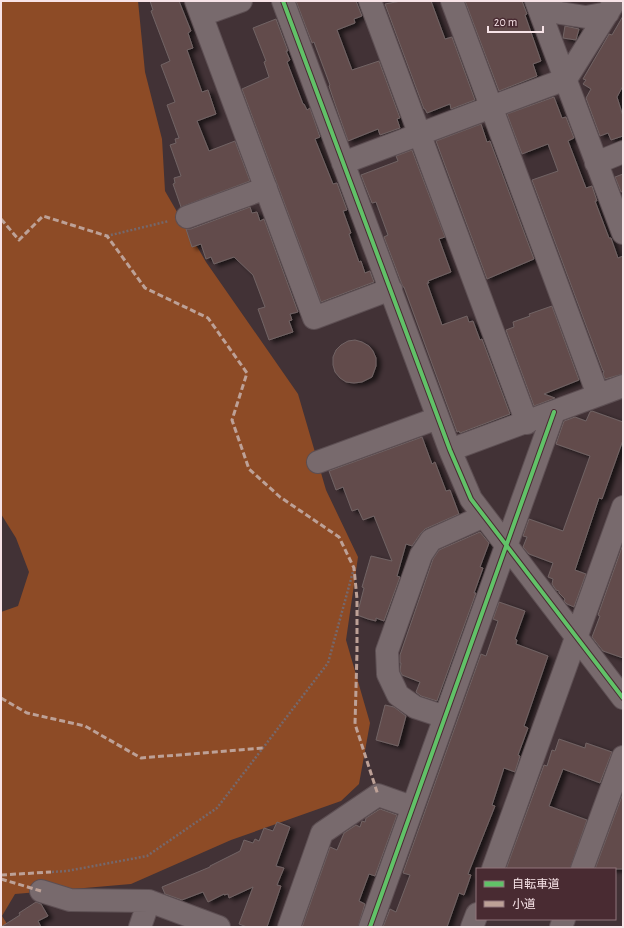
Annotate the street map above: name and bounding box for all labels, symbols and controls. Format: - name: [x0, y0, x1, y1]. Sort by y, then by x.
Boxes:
- scale bar: [488, 8, 543, 34]
- text: 20 m: [494, 16, 517, 28]
- legend: [476, 868, 616, 920]
- text: 自転車道: [512, 877, 560, 890]
- text: 小道: [512, 897, 536, 910]

